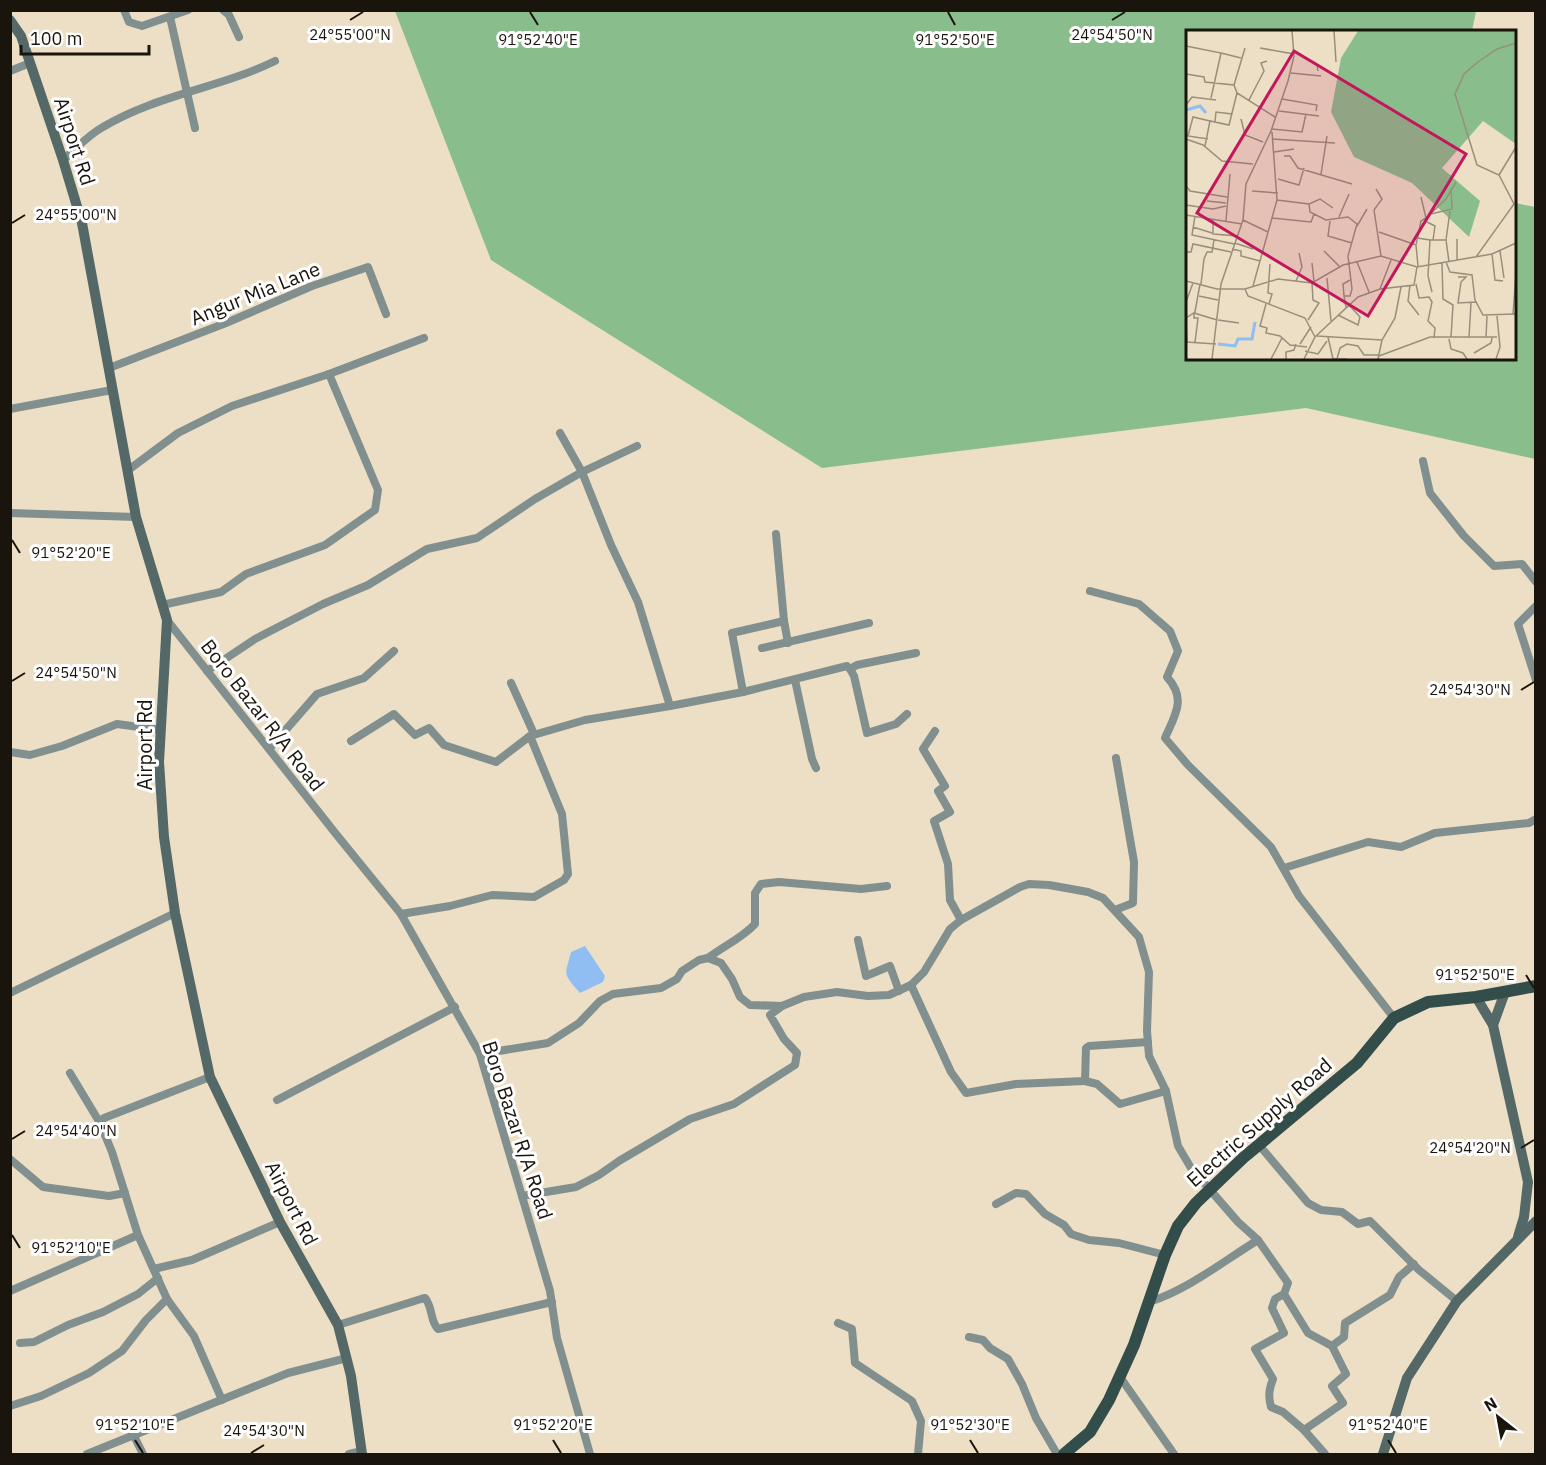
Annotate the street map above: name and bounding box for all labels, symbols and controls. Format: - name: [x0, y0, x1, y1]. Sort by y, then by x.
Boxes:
- scale bar: [21, 18, 148, 56]
- text: 24°55'00"N: [309, 25, 391, 44]
- text: 24°54'50"N: [1071, 25, 1153, 44]
- text: 100 m: [30, 27, 82, 50]
- text: 91°52'40"E: [498, 30, 578, 49]
- text: 91°52'50"E: [915, 30, 995, 49]
- inset map: [1186, 30, 1516, 360]
- street label: Airport Rd: [48, 93, 102, 189]
- text: 24°55'00"N: [35, 205, 117, 224]
- street label: Angur Mia Lane: [186, 255, 324, 331]
- text: 91°52'20"E: [31, 543, 111, 562]
- street label: Boro Bazar R/A Road: [195, 633, 331, 797]
- text: 24°54'50"N: [35, 663, 117, 682]
- text: 24°54'30"N: [1429, 680, 1511, 699]
- street label: Airport Rd: [131, 699, 158, 791]
- text: 91°52'50"E: [1435, 965, 1515, 984]
- street label: Boro Bazar R/A Road: [476, 1037, 560, 1223]
- street label: Electric Supply Road: [1181, 1051, 1337, 1193]
- text: 24°54'40"N: [35, 1121, 117, 1140]
- text: 24°54'20"N: [1429, 1138, 1511, 1157]
- street label: Airport Rd: [259, 1156, 325, 1250]
- text: 91°52'10"E: [31, 1238, 111, 1257]
- north arrow: [1468, 1387, 1528, 1447]
- text: N: [1480, 1393, 1500, 1416]
- text: 91°52'10"E: [95, 1415, 175, 1434]
- text: 91°52'20"E: [513, 1415, 593, 1434]
- text: 91°52'30"E: [930, 1415, 1010, 1434]
- text: 91°52'40"E: [1348, 1415, 1428, 1434]
- text: 24°54'30"N: [223, 1421, 305, 1440]

